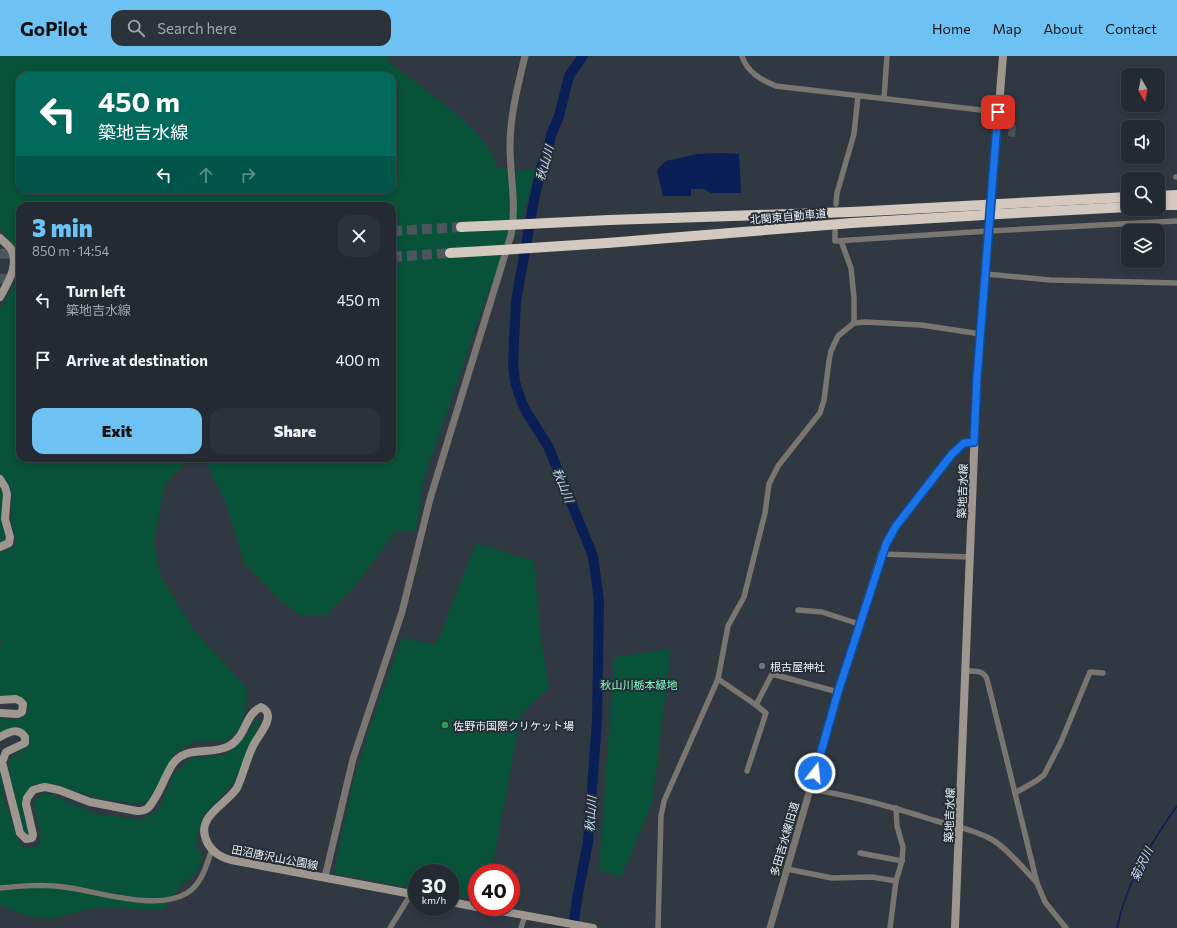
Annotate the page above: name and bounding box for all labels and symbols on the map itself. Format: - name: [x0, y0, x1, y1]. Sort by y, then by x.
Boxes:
- north arrow: [1121, 68, 1165, 112]
- pin: [981, 95, 1015, 129]
- water label: 秋山川: [532, 142, 556, 182]
- street label: 北関東自動車道: [749, 206, 827, 226]
- street label: 築地吉水線: [955, 463, 969, 519]
- water label: 秋山川: [551, 466, 578, 506]
- place label: 根古屋神社: [770, 660, 825, 673]
- marker: 根古屋神社: [757, 661, 767, 671]
- park label: 秋山川栃本緑地: [601, 678, 678, 691]
- place label: 佐野市国際クリケット場: [453, 719, 574, 732]
- marker: 佐野市国際クリケット場: [440, 720, 450, 730]
- position arrow: [794, 752, 836, 794]
- street label: 築地吉水線: [942, 787, 956, 843]
- water label: 秋山川: [582, 794, 598, 832]
- street label: 多田吉水線旧道: [767, 800, 801, 878]
- street label: 田沼唐沢山公園線: [231, 842, 319, 872]
- water label: 菊沢川: [1127, 843, 1156, 883]
- speed limit sign: 40: [468, 864, 520, 916]

